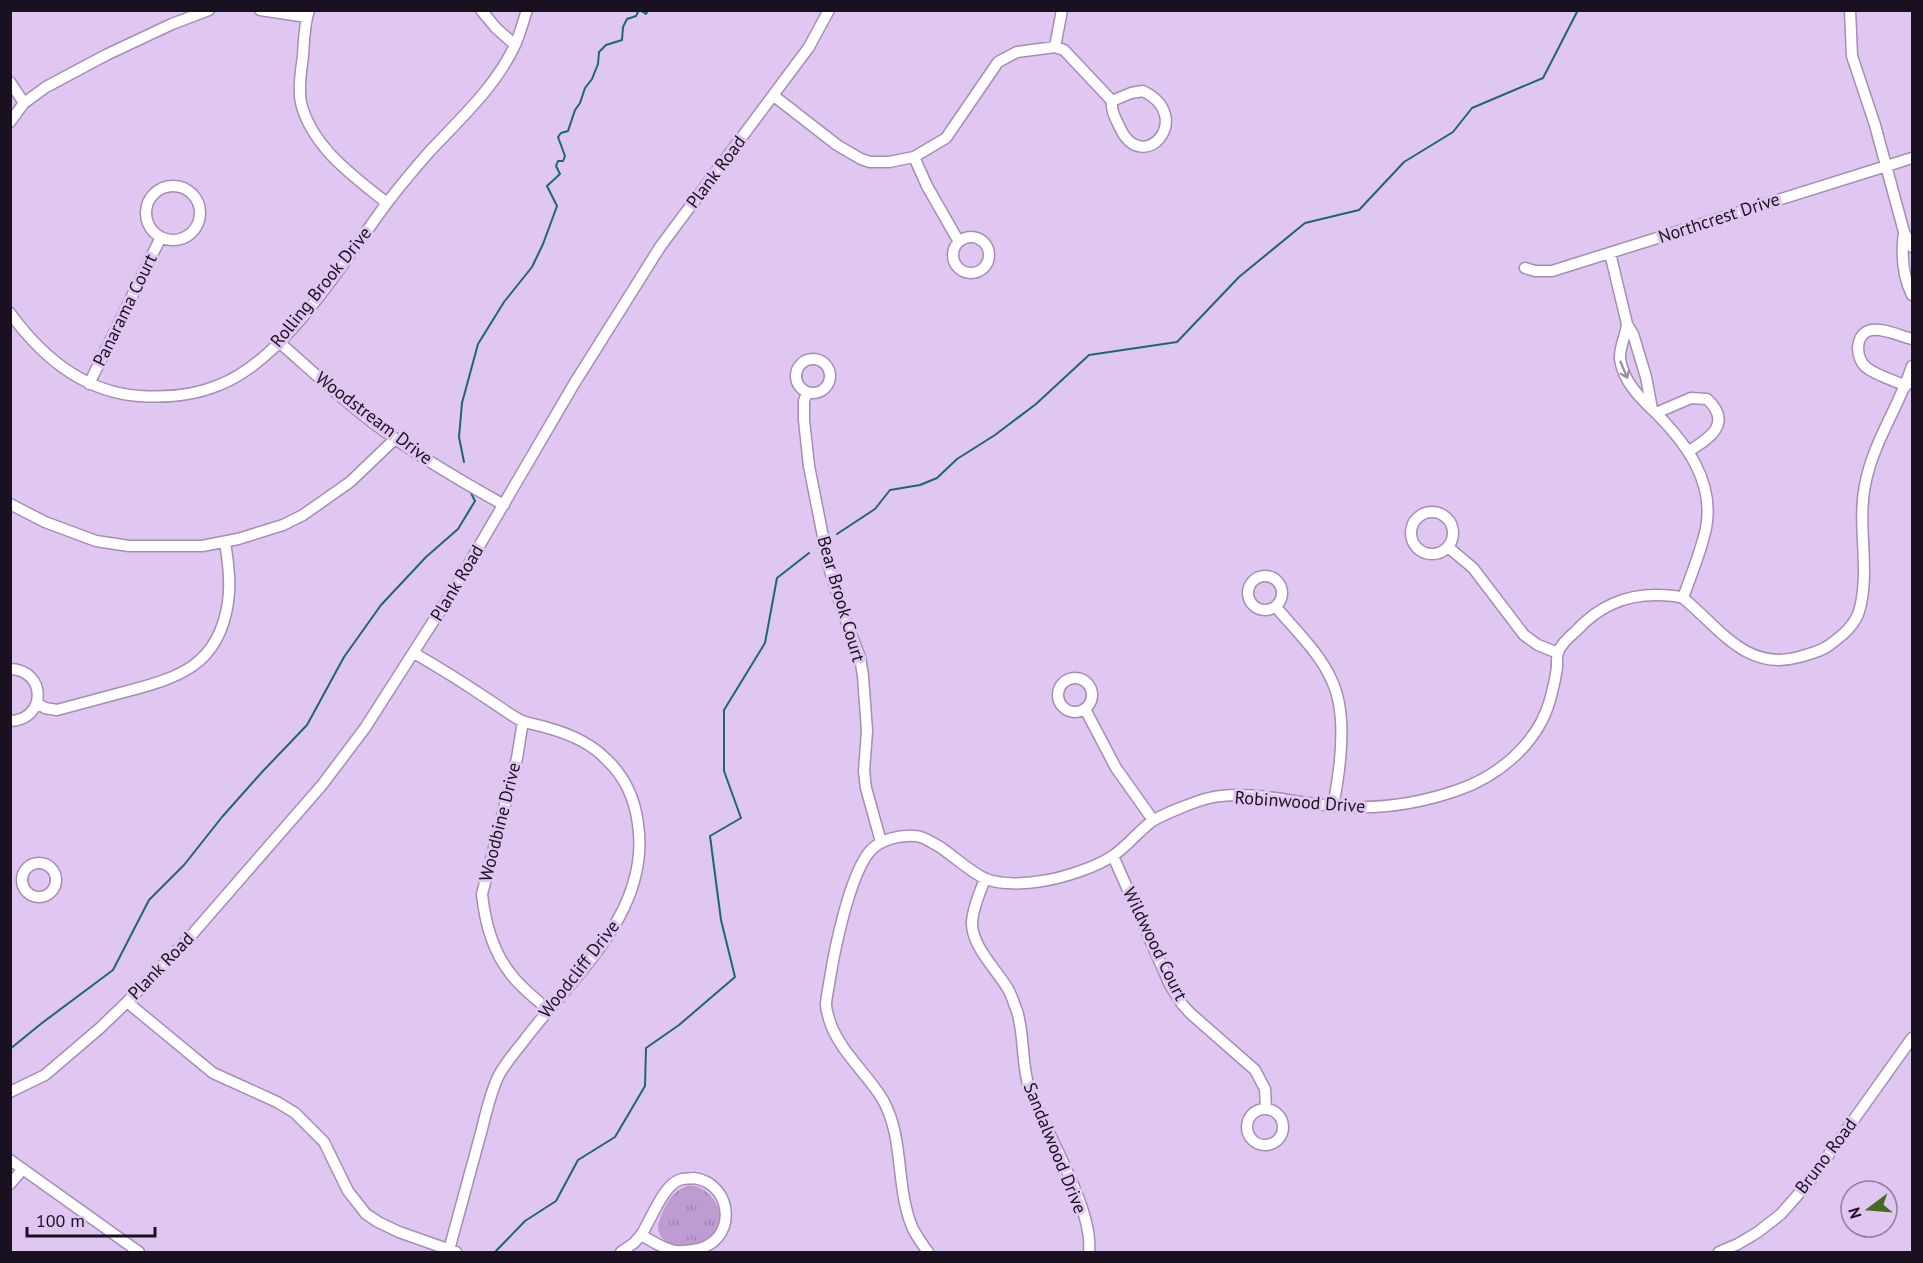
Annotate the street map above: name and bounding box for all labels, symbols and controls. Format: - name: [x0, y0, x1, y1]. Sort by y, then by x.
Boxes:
- street label: Plank Road: [681, 131, 750, 213]
- street label: Northcrest Drive: [1655, 187, 1783, 248]
- street label: Rolling Brook Drive: [265, 222, 376, 352]
- street label: Panarama Court: [87, 250, 162, 370]
- one-way arrow: [1619, 361, 1630, 379]
- street label: Woodstream Drive: [311, 366, 437, 469]
- street label: Bear Brook Court: [812, 533, 870, 665]
- street label: Plank Road: [425, 540, 488, 625]
- street label: Woodbine Drive: [474, 760, 525, 884]
- street label: Robinwood Drive: [1234, 785, 1366, 818]
- street label: Wildwood Court: [1118, 883, 1193, 1004]
- street label: Woodcliff Drive: [533, 915, 624, 1022]
- street label: Plank Road: [123, 927, 198, 1004]
- street label: Sandalwood Drive: [1019, 1079, 1092, 1217]
- street label: Bruno Road: [1790, 1113, 1861, 1198]
- north arrow: [1839, 1179, 1899, 1239]
- scale bar: [27, 1200, 154, 1238]
- text: N: [1844, 1205, 1866, 1221]
- text: 100 m: [36, 1209, 85, 1232]

